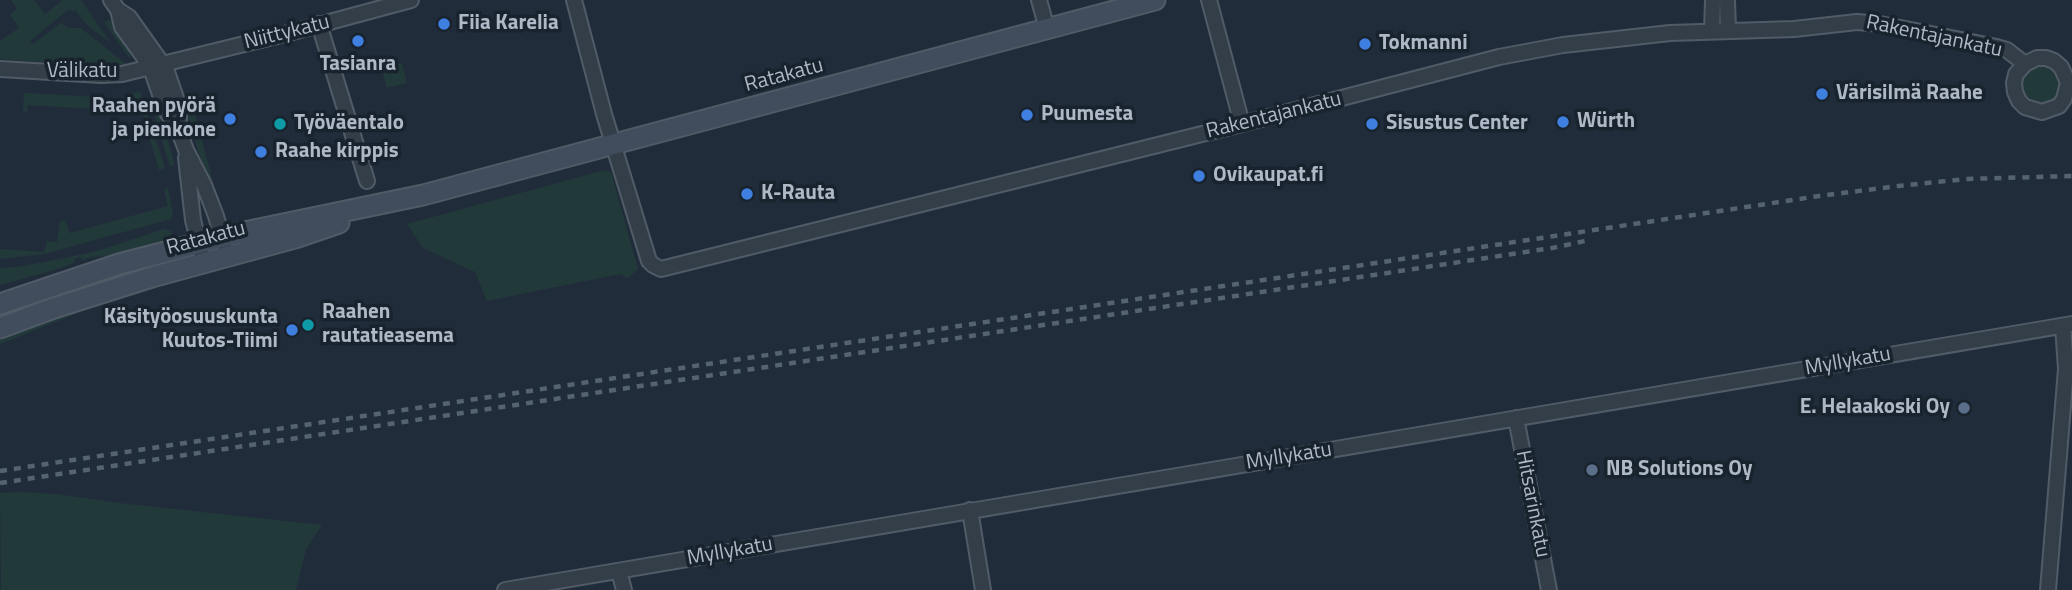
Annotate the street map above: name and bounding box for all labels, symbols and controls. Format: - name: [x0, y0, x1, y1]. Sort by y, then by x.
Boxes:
- street label: Niittykatu: [242, 10, 332, 56]
- street label: Rakentajankatu: [1864, 10, 2004, 64]
- place label: Fiia Karelia: [458, 11, 559, 37]
- marker: Fiia Karelia: [436, 16, 452, 32]
- place label: Tokmanni: [1379, 31, 1468, 57]
- marker: Tasianra: [350, 33, 366, 49]
- marker: Tokmanni: [1357, 36, 1373, 52]
- place label: Tasianra: [320, 52, 396, 78]
- street label: Ratakatu: [742, 53, 826, 99]
- street label: Välikatu: [47, 59, 117, 85]
- place label: Värisilmä Raahe: [1836, 81, 1983, 107]
- marker: Värisilmä Raahe: [1814, 86, 1830, 102]
- street label: Rakentajankatu: [1204, 87, 1344, 145]
- place label: Raahen pyörä ja pienkone: [92, 94, 216, 144]
- place label: Puumesta: [1041, 102, 1133, 128]
- marker: Puumesta: [1019, 107, 1035, 123]
- place label: Würth: [1577, 109, 1635, 135]
- marker: Raahen pyörä ja pienkone: [222, 111, 238, 127]
- place label: Työväentalo: [294, 111, 404, 137]
- place label: Sisustus Center: [1386, 111, 1528, 137]
- marker: Würth: [1555, 114, 1571, 130]
- marker: Työväentalo: [272, 116, 288, 132]
- marker: Sisustus Center: [1364, 116, 1380, 132]
- place label: Raahe kirppis: [275, 139, 399, 165]
- marker: Raahe kirppis: [253, 144, 269, 160]
- place label: Ovikaupat.fi: [1213, 163, 1324, 189]
- marker: Ovikaupat.fi: [1191, 168, 1207, 184]
- place label: K-Rauta: [761, 181, 835, 207]
- marker: K-Rauta: [739, 186, 755, 202]
- street label: Ratakatu: [164, 216, 248, 262]
- place label: Raahen rautatieasema: [322, 300, 454, 350]
- place label: Käsityöosuuskunta Kuutos-Tiimi: [104, 305, 278, 355]
- marker: Raahen rautatieasema: [300, 317, 316, 333]
- marker: Käsityöosuuskunta Kuutos-Tiimi: [284, 322, 300, 338]
- street label: Myllykatu: [1803, 342, 1893, 382]
- place label: E. Helaakoski Oy: [1800, 395, 1950, 421]
- marker: E. Helaakoski Oy: [1956, 400, 1972, 416]
- street label: Myllykatu: [1244, 438, 1334, 476]
- street label: Hitsarinkatu: [1509, 448, 1555, 560]
- place label: NB Solutions Oy: [1606, 457, 1752, 483]
- marker: NB Solutions Oy: [1584, 462, 1600, 478]
- street label: Myllykatu: [685, 532, 775, 572]

